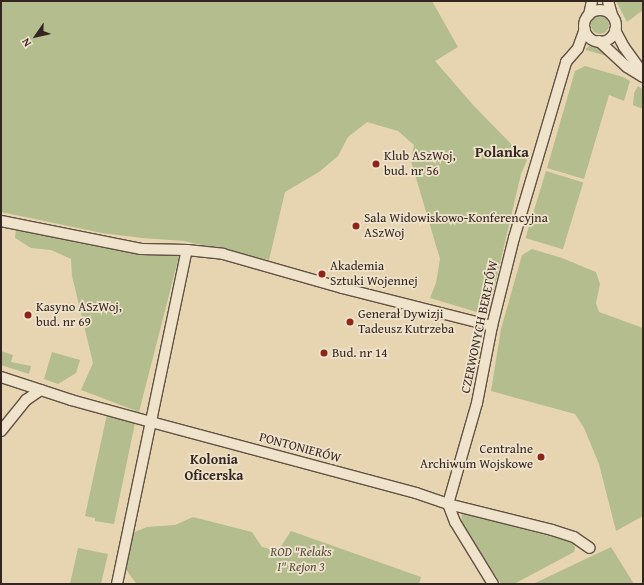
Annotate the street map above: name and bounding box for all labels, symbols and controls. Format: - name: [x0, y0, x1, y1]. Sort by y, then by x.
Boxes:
- north arrow: [16, 16, 56, 56]
- text: N: [17, 35, 35, 50]
- district label: Polanka: [475, 143, 529, 161]
- place label: Klub ASzWoj, bud. nr 56: [384, 149, 456, 180]
- marker: Klub ASzWoj, bud. nr 56: [371, 159, 381, 169]
- place label: Sala Widowiskowo-Konferencyjna ASzWoj: [364, 211, 548, 242]
- marker: Sala Widowiskowo-Konferencyjna ASzWoj: [351, 221, 361, 231]
- place label: Akademia Sztuki Wojennej: [330, 259, 418, 290]
- street label: CZERWONYCH BERETÓW: [458, 259, 502, 395]
- marker: Akademia Sztuki Wojennej: [317, 269, 327, 279]
- place label: Kasyno ASzWoj, bud. nr 69: [36, 300, 122, 331]
- place label: Generał Dywizji Tadeusz Kutrzeba: [358, 307, 454, 338]
- marker: Kasyno ASzWoj, bud. nr 69: [23, 310, 33, 320]
- marker: Generał Dywizji Tadeusz Kutrzeba: [345, 317, 355, 327]
- place label: Bud. nr 14: [332, 345, 387, 361]
- marker: Bud. nr 14: [319, 348, 329, 358]
- street label: PONTONIERÓW: [257, 430, 343, 466]
- place label: Centralne Archiwum Wojskowe: [420, 442, 533, 473]
- district label: Kolonia Oficerska: [185, 451, 243, 484]
- marker: Centralne Archiwum Wojskowe: [536, 452, 546, 462]
- park label: ROD "Relaks I" Rejon 3: [270, 545, 332, 576]

